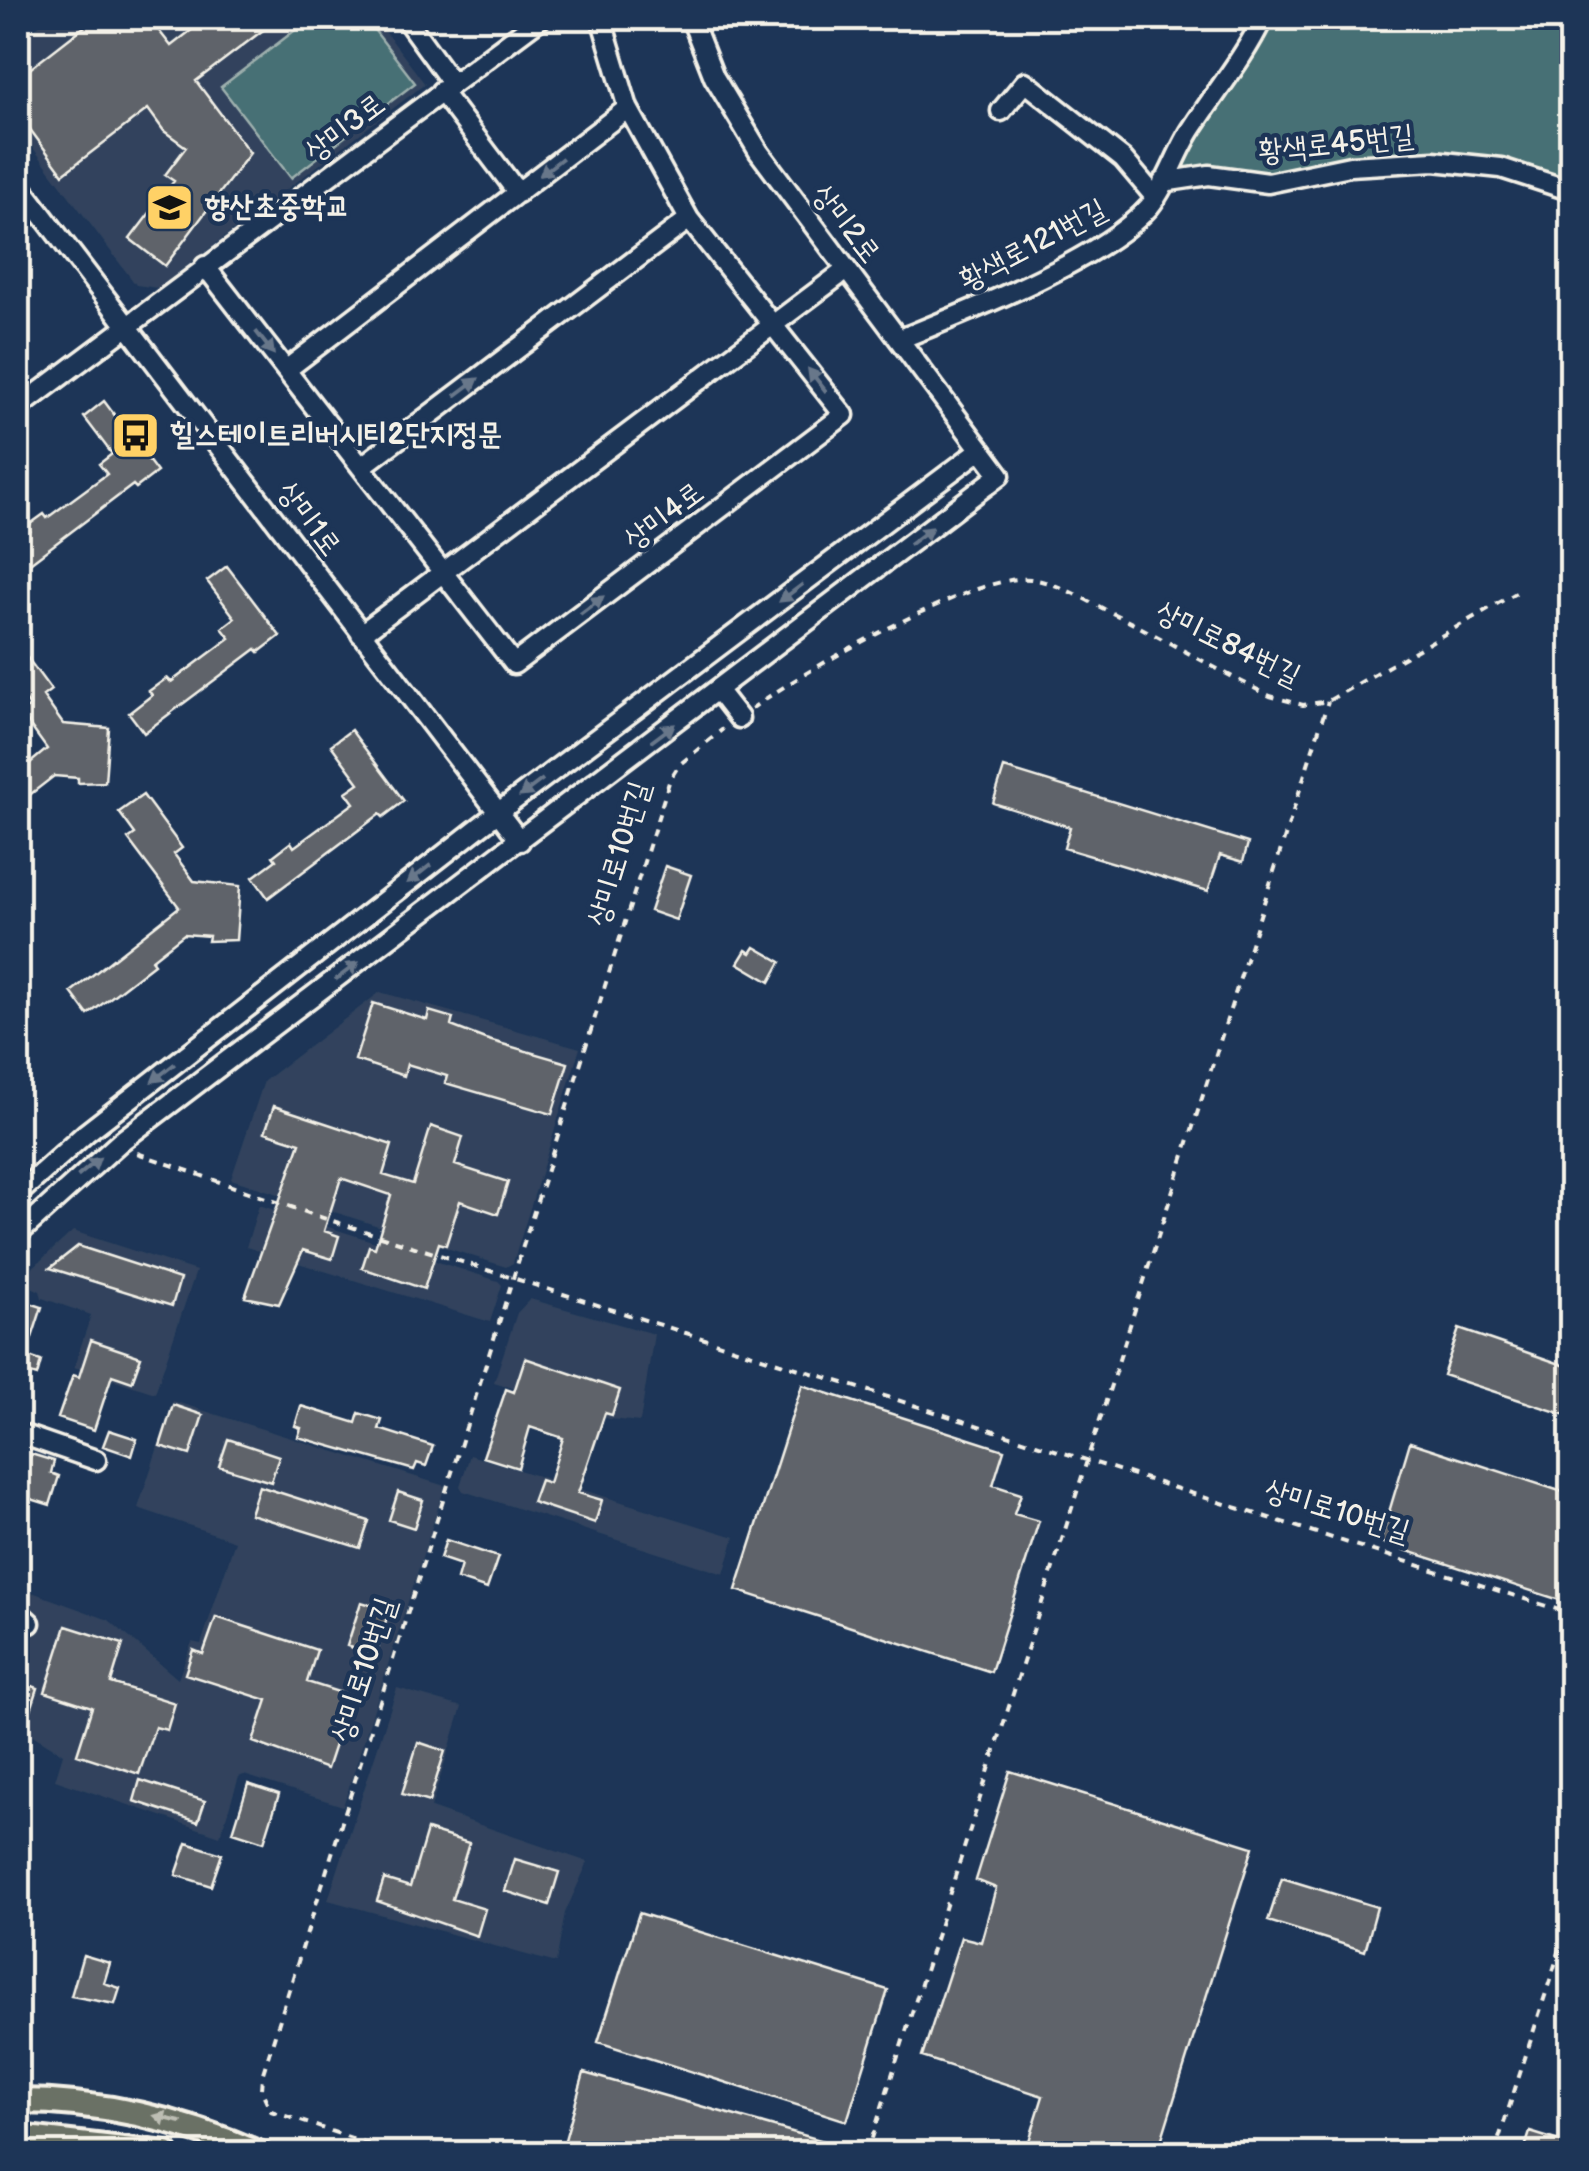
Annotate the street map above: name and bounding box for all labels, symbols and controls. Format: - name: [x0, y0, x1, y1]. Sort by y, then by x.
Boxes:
- street label: 상미3로: [298, 86, 392, 170]
- street label: 황색로45번길: [1256, 118, 1416, 170]
- one-way arrow: [538, 157, 564, 177]
- street label: 상미2로: [804, 177, 888, 271]
- school or university icon: 향산초중학교: [144, 181, 196, 233]
- place label: 향산초중학교: [204, 189, 350, 225]
- street label: 황색로121번길: [953, 191, 1113, 299]
- one-way arrow: [254, 331, 275, 356]
- one-way arrow: [807, 367, 828, 393]
- one-way arrow: [454, 377, 480, 397]
- bus stop icon: 힐스테이트리버시티2단지정문: [109, 409, 161, 461]
- place label: 힐스테이트리버시티2단지정문: [170, 417, 502, 453]
- street label: 상미4로: [617, 474, 711, 558]
- street label: 상미1로: [269, 475, 349, 563]
- one-way arrow: [908, 526, 934, 546]
- one-way arrow: [778, 582, 804, 602]
- street label: 상미로84번길: [1150, 594, 1306, 694]
- one-way arrow: [579, 595, 605, 616]
- one-way arrow: [650, 723, 676, 743]
- one-way arrow: [518, 777, 544, 797]
- street label: 상미로10번길: [580, 777, 658, 931]
- one-way arrow: [407, 863, 432, 884]
- one-way arrow: [334, 960, 360, 981]
- one-way arrow: [150, 1062, 176, 1083]
- one-way arrow: [76, 1157, 101, 1179]
- street label: 상미로10번길: [1260, 1472, 1414, 1550]
- street label: 상미로10번길: [324, 1593, 404, 1747]
- one-way arrow: [153, 2111, 184, 2126]

